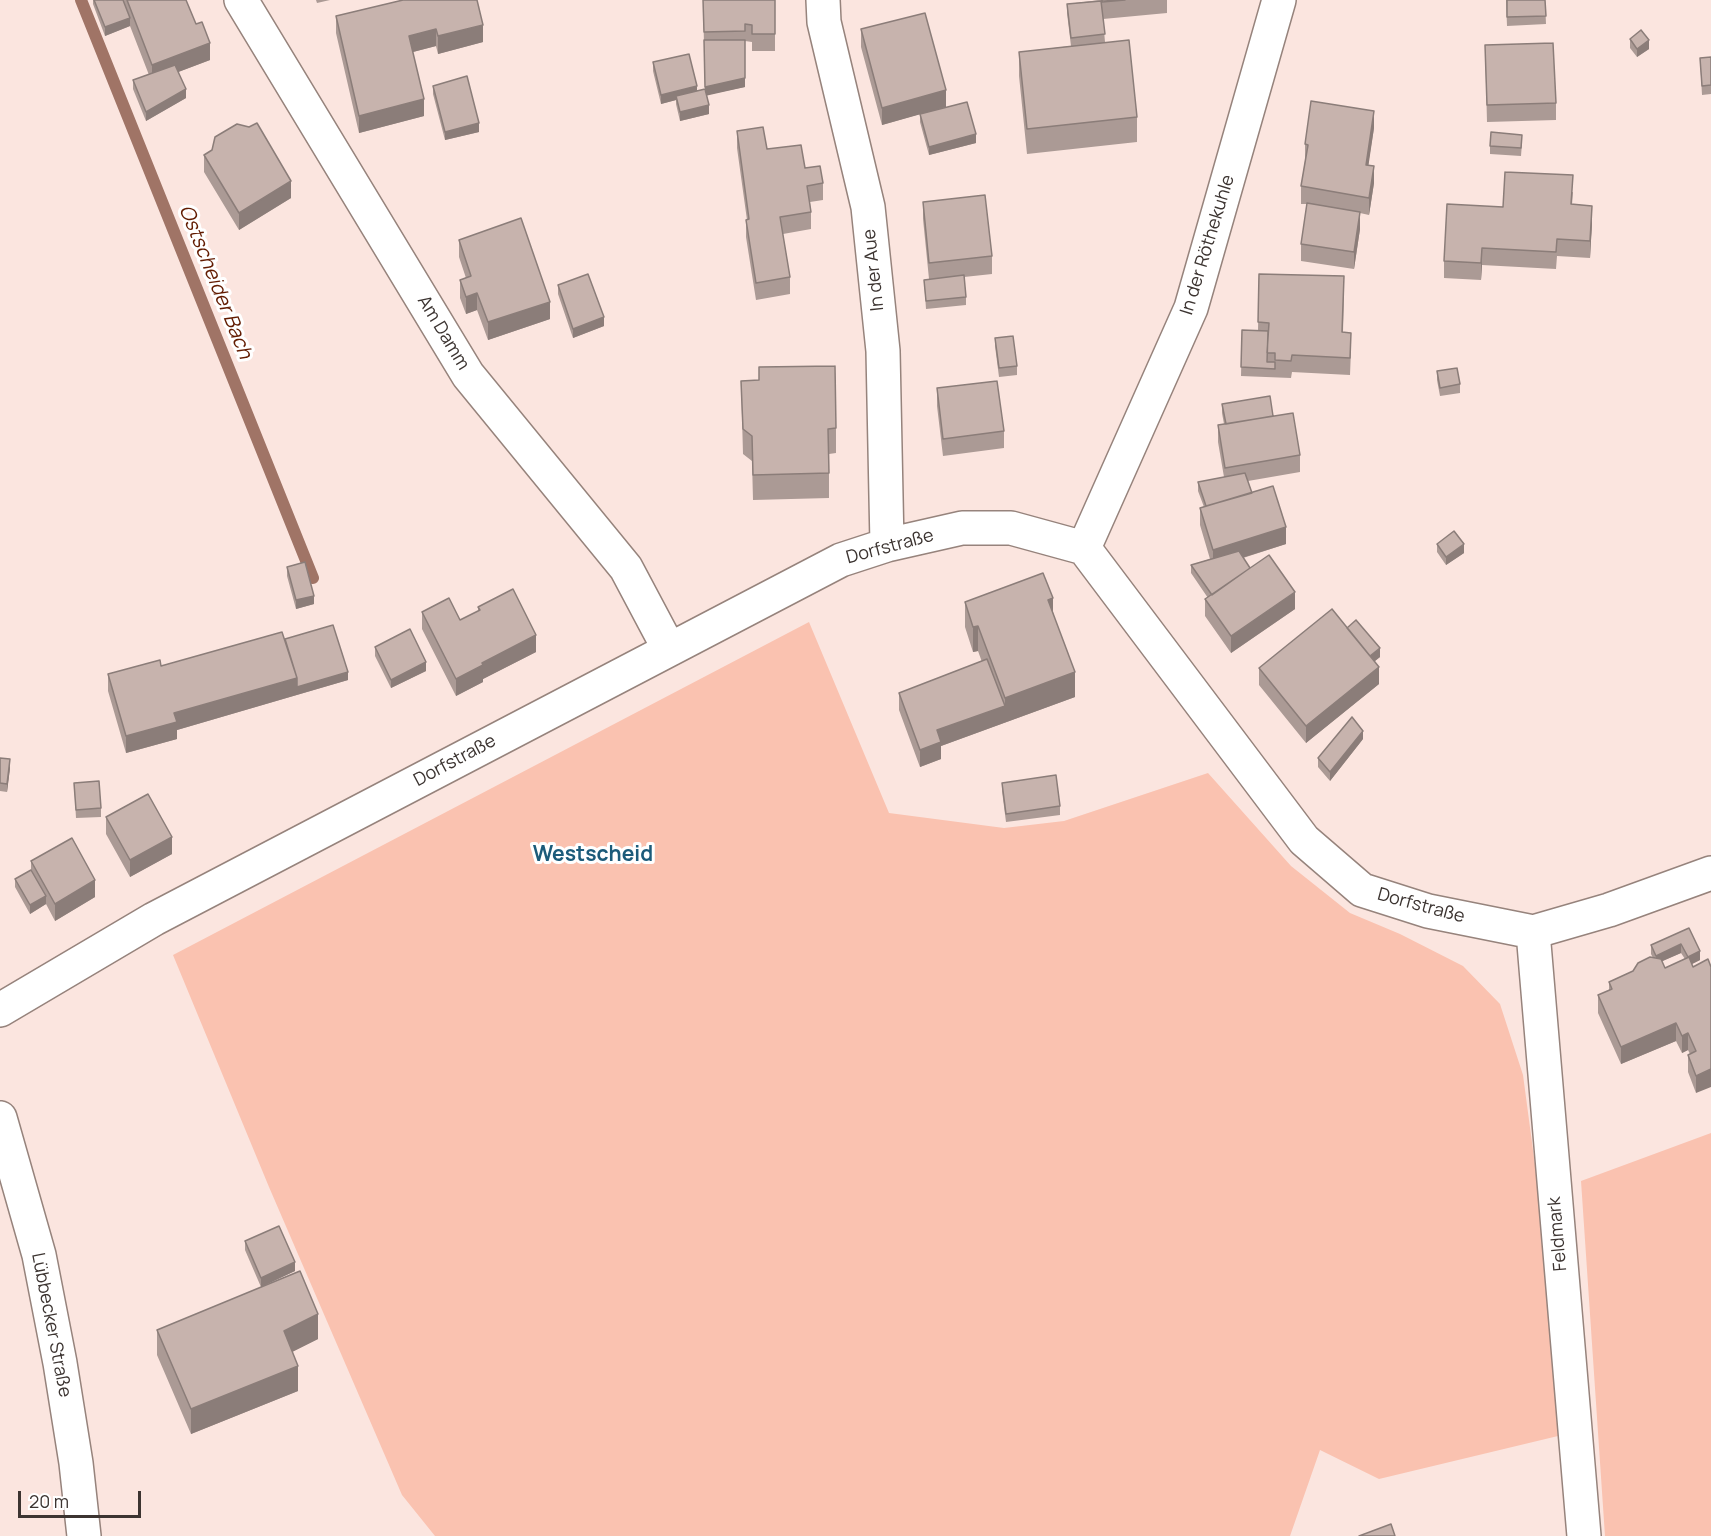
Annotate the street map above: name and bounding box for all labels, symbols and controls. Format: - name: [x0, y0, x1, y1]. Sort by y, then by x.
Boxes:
- street label: In der Röthekuhle: [1176, 172, 1240, 318]
- water label: Ostscheider Bach: [173, 202, 257, 362]
- street label: In der Aue: [859, 228, 889, 312]
- street label: Am Damm: [412, 292, 474, 374]
- street label: Dorfstraße: [844, 525, 936, 569]
- street label: Dorfstraße: [410, 730, 500, 792]
- district label: Westscheid: [533, 842, 653, 868]
- street label: Dorfstraße: [1375, 884, 1467, 928]
- street label: Feldmark: [1544, 1196, 1572, 1272]
- street label: Lübbecker Straße: [26, 1251, 76, 1399]
- scale bar: [21, 1479, 144, 1517]
- text: 20 m: [29, 1489, 69, 1513]

